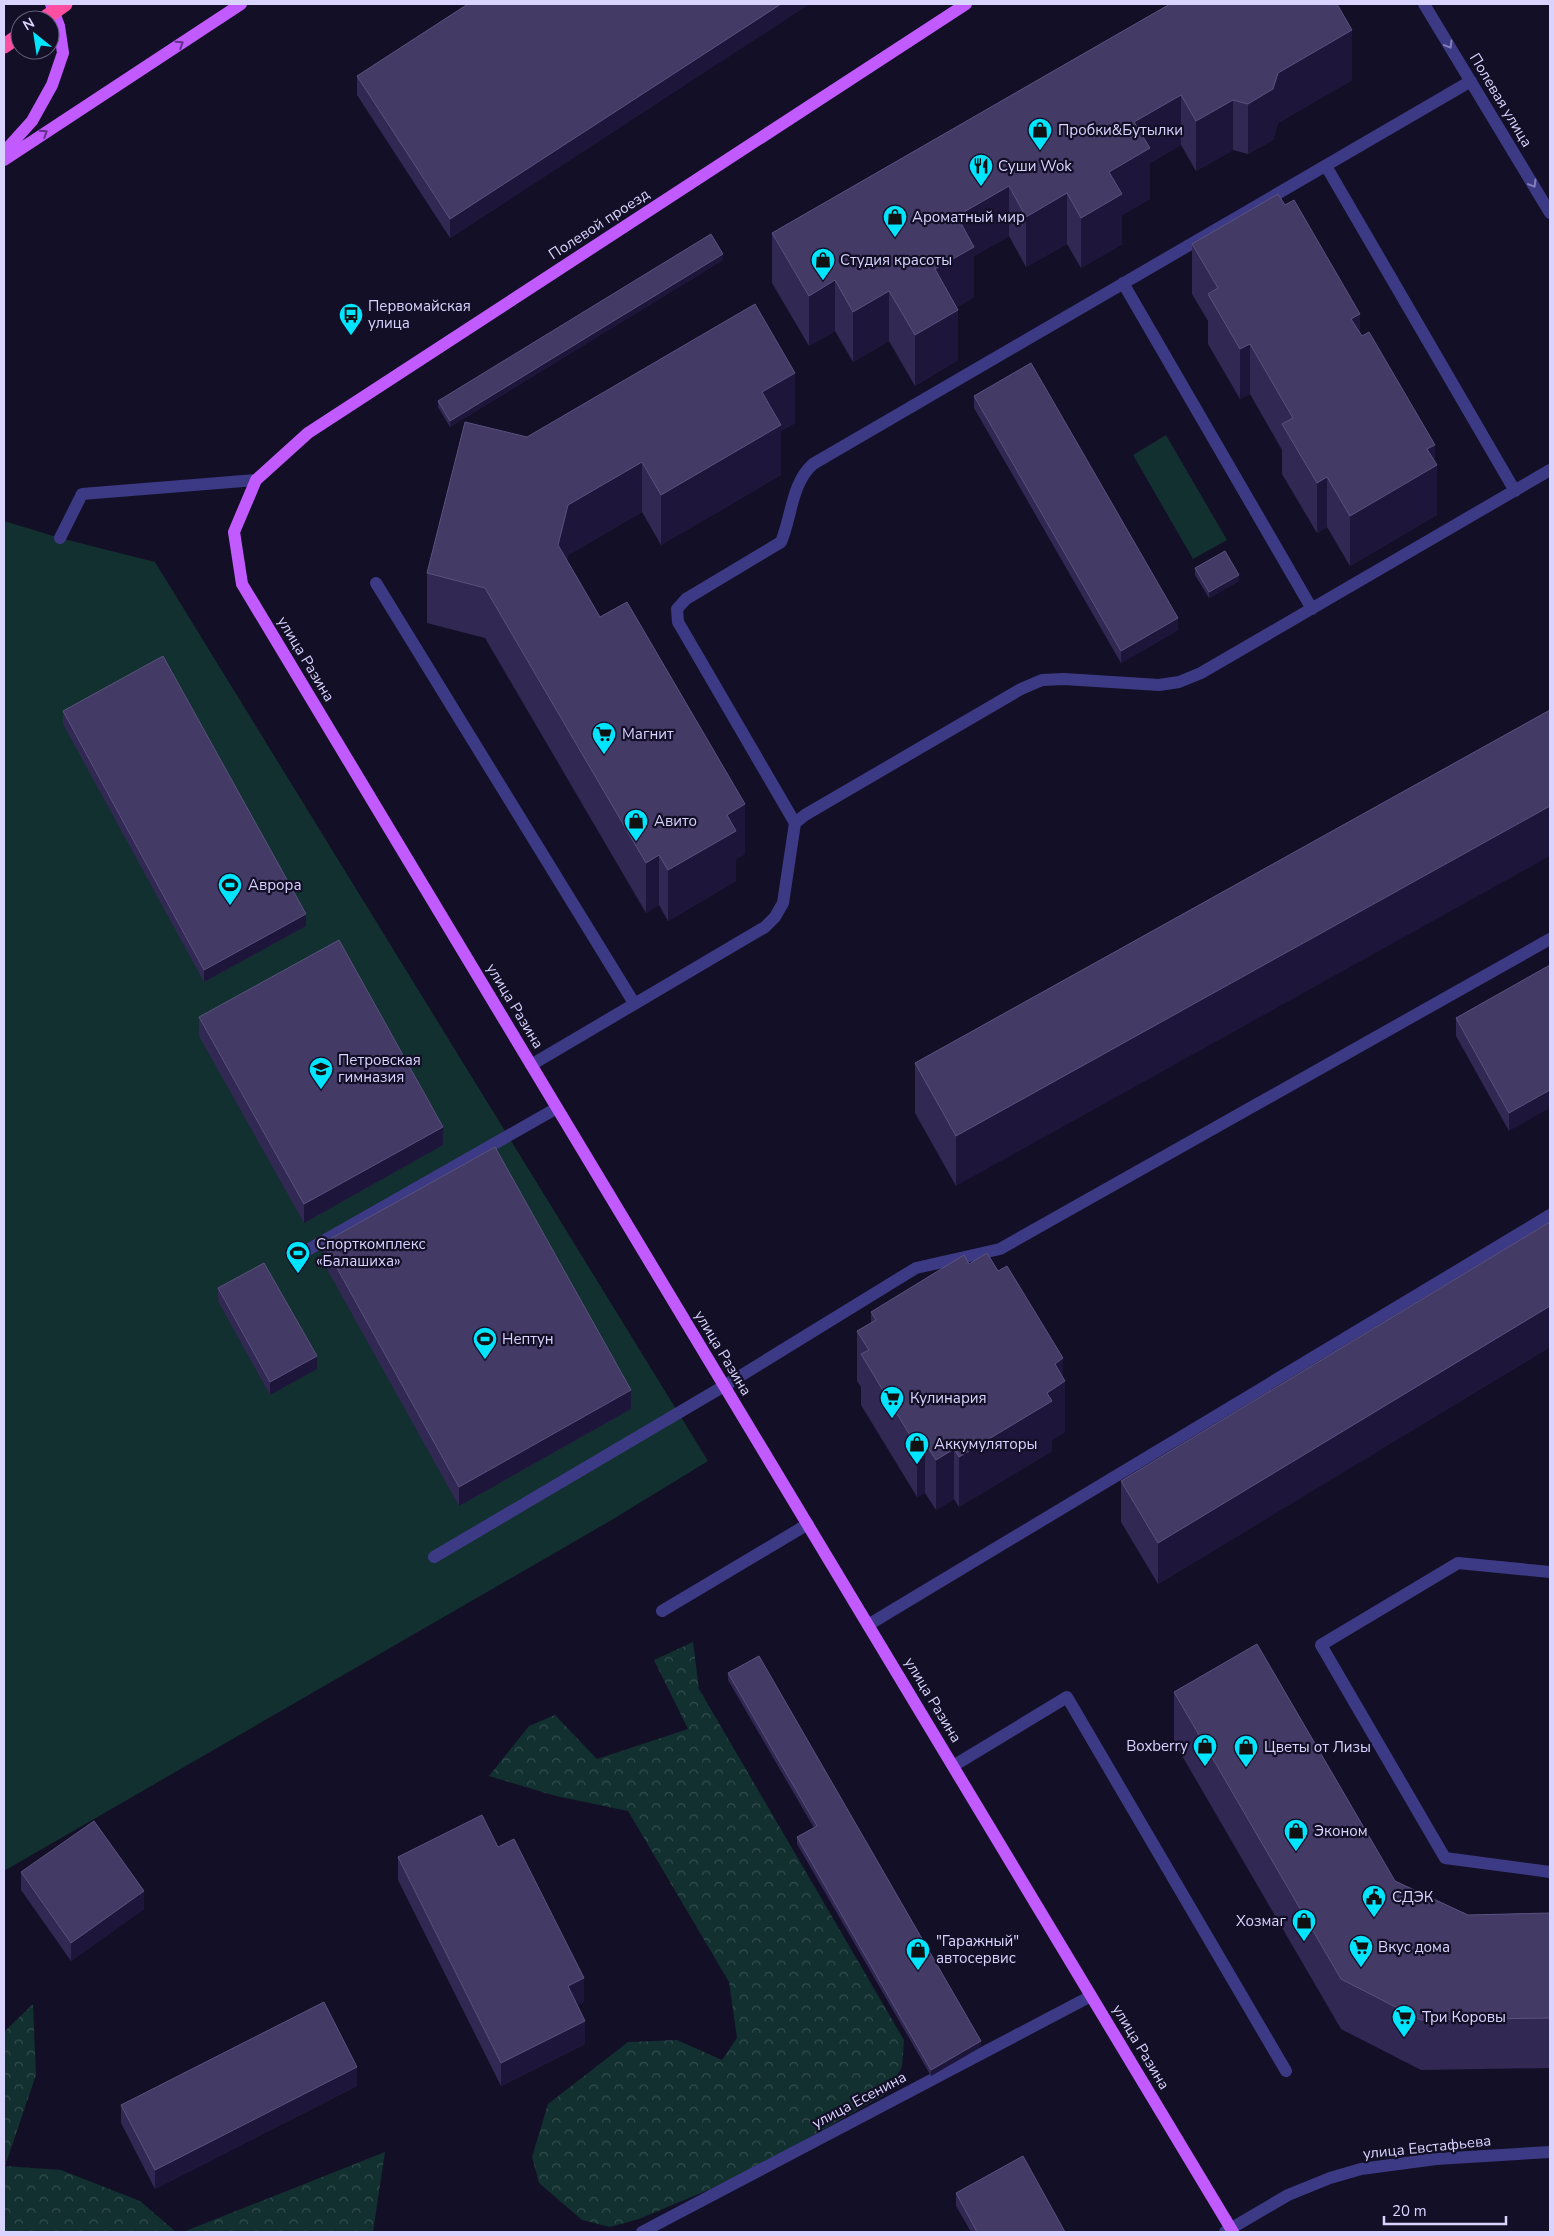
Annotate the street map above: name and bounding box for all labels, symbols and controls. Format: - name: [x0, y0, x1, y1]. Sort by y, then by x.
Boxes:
- north arrow: [10, 10, 60, 60]
- text: N: [19, 13, 38, 35]
- one-way arrow: [1442, 40, 1452, 49]
- one-way arrow: [175, 41, 184, 50]
- street label: Полевая улица: [1465, 49, 1537, 151]
- shop icon: Пробки&Бутылки: [1027, 117, 1053, 151]
- place label: Пробки&Бутылки: [1058, 120, 1183, 140]
- one-way arrow: [39, 130, 48, 139]
- restaurant icon: Суши Wok: [968, 153, 994, 187]
- place label: Суши Wok: [998, 156, 1072, 176]
- one-way arrow: [1527, 179, 1537, 188]
- street label: Полевой проезд: [545, 184, 653, 264]
- shop icon: Ароматный мир: [882, 204, 908, 238]
- place label: Ароматный мир: [912, 207, 1025, 227]
- shop icon: Студия красоты: [810, 247, 836, 281]
- place label: Студия красоты: [840, 250, 952, 270]
- place label: Первомайская улица: [368, 296, 471, 333]
- bus stop icon: Первомайская улица: [338, 302, 364, 336]
- street label: улица Разина: [273, 613, 339, 705]
- supermarket icon: Магнит: [591, 721, 617, 755]
- place label: Магнит: [622, 724, 674, 744]
- shop icon: Авито: [623, 808, 649, 842]
- place label: Авито: [654, 811, 697, 831]
- sports icon: Аврора: [217, 872, 243, 906]
- place label: Аврора: [248, 875, 302, 895]
- street label: улица Разина: [482, 960, 548, 1052]
- place label: Петровская гимназия: [338, 1050, 421, 1087]
- school or university icon: Петровская гимназия: [308, 1056, 334, 1090]
- place label: Спорткомплекс «Балашиха»: [316, 1234, 426, 1271]
- sports icon: Спорткомплекс «Балашиха»: [285, 1240, 311, 1274]
- street label: улица Разина: [690, 1307, 756, 1399]
- sports icon: Нептун: [472, 1326, 498, 1360]
- place label: Нептун: [502, 1329, 554, 1349]
- supermarket icon: Кулинария: [879, 1385, 905, 1419]
- place label: Кулинария: [910, 1388, 987, 1408]
- shop icon: Аккумуляторы: [904, 1431, 930, 1465]
- place label: Аккумуляторы: [934, 1434, 1038, 1454]
- street label: улица Разина: [900, 1654, 966, 1746]
- shop icon: Boxberry: [1192, 1733, 1218, 1767]
- shop icon: Цветы от Лизы: [1233, 1734, 1259, 1768]
- place label: Boxberry: [1126, 1736, 1188, 1756]
- place label: Цветы от Лизы: [1264, 1737, 1371, 1757]
- shop icon: Эконом: [1283, 1818, 1309, 1852]
- place label: Эконом: [1314, 1821, 1368, 1841]
- public building icon: СДЭК: [1361, 1884, 1387, 1918]
- place label: СДЭК: [1392, 1887, 1434, 1907]
- shop icon: Хозмаг: [1291, 1908, 1317, 1942]
- place label: Хозмаг: [1236, 1911, 1286, 1931]
- place label: "Гаражный" автосервис: [936, 1931, 1019, 1968]
- supermarket icon: Вкус дома: [1348, 1934, 1374, 1968]
- shop icon: "Гаражный" автосервис: [905, 1937, 931, 1971]
- place label: Вкус дома: [1378, 1937, 1450, 1957]
- street label: улица Разина: [1108, 2001, 1174, 2093]
- supermarket icon: Три Коровы: [1391, 2004, 1417, 2038]
- place label: Три Коровы: [1422, 2007, 1506, 2027]
- street label: улица Есенина: [808, 2067, 910, 2133]
- street label: улица Евстафьева: [1362, 2130, 1492, 2164]
- scale bar: [1384, 2194, 1506, 2226]
- text: 20 m: [1392, 2201, 1427, 2221]

